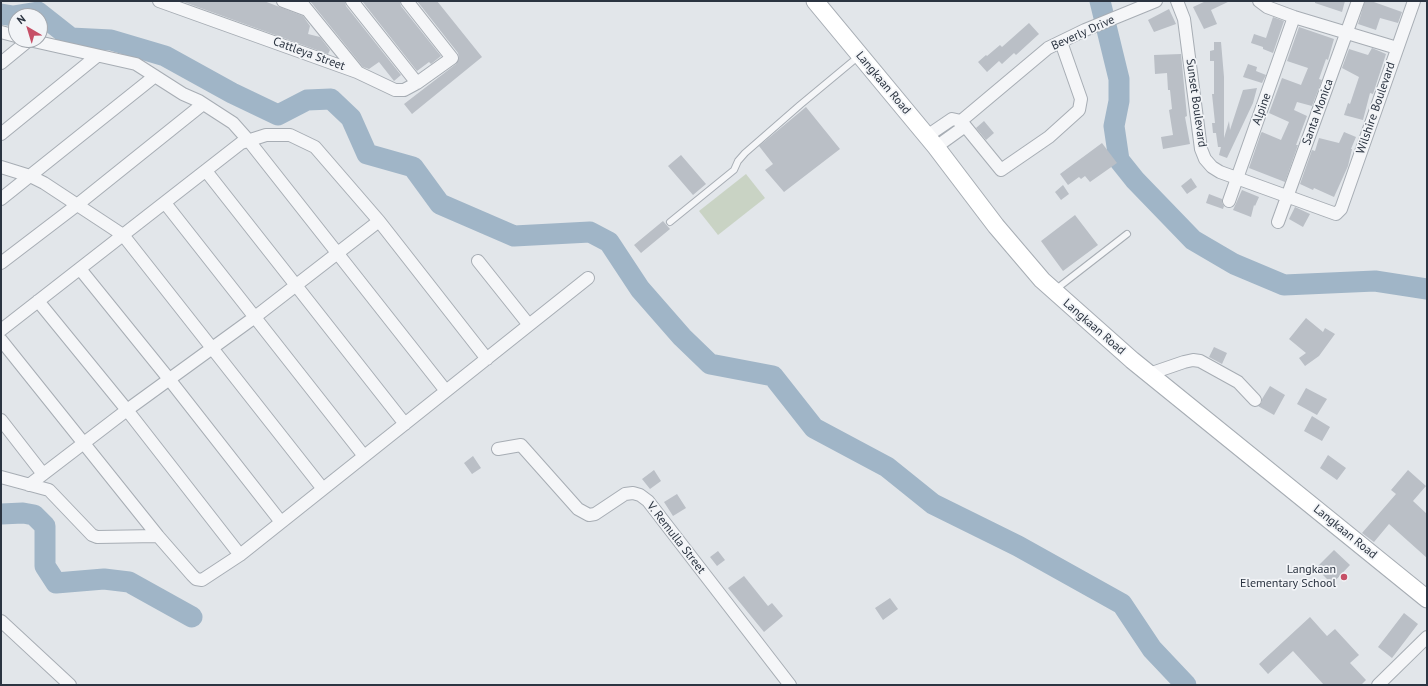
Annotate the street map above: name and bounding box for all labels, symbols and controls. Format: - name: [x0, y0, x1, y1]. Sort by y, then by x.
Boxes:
- north arrow: [8, 8, 48, 48]
- text: N: [14, 12, 28, 27]
- street label: Beverly Drive: [1049, 13, 1117, 53]
- street label: Cattleya Street: [271, 34, 347, 74]
- street label: Langkaan Road: [852, 49, 914, 117]
- street label: Sunset Boulevard: [1183, 58, 1209, 148]
- street label: Wilshire Boulevard: [1354, 60, 1398, 156]
- street label: Santa Monica: [1299, 77, 1337, 147]
- street label: Alpine: [1250, 91, 1274, 127]
- street label: Langkaan Road: [1060, 296, 1128, 358]
- street label: V. Remulla Street: [644, 499, 708, 577]
- street label: Langkaan Road: [1310, 502, 1380, 562]
- place label: Langkaan Elementary School: [1240, 563, 1336, 591]
- marker: Langkaan Elementary School: [1339, 572, 1349, 582]

